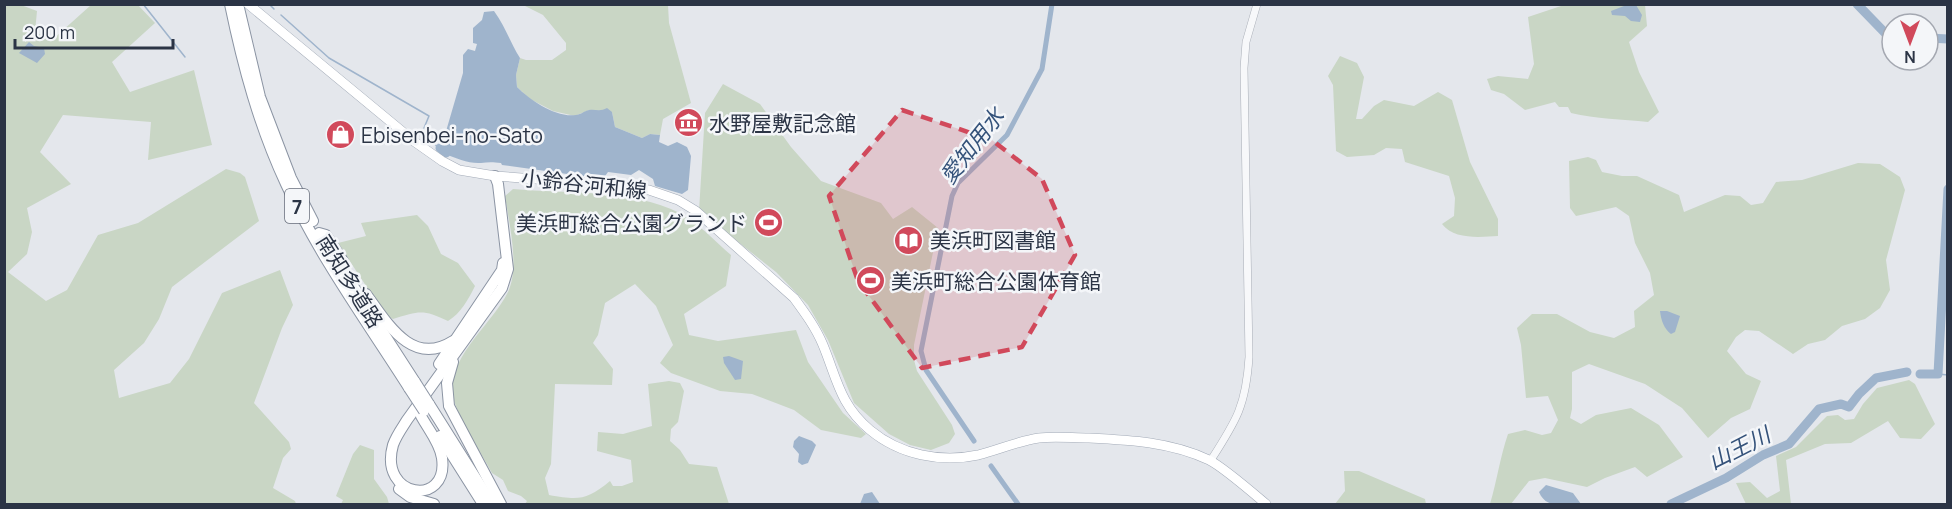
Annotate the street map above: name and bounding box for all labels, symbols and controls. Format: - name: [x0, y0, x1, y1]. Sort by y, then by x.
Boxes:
- scale bar: [15, 12, 172, 50]
- north arrow: [1880, 12, 1940, 72]
- text: 200 m: [24, 20, 75, 44]
- text: N: [1904, 46, 1916, 68]
- water label: 愛知用水: [933, 101, 1012, 190]
- museum icon: 水野屋敷記念館: [672, 107, 704, 139]
- place label: 水野屋敷記念館: [709, 109, 856, 137]
- shop icon: Ebisenbei-no-Sato: [324, 119, 356, 151]
- place label: Ebisenbei-no-Sato: [361, 121, 543, 149]
- street label: 小鈴谷河和線: [520, 163, 648, 205]
- road number: 7: [285, 189, 309, 223]
- sports icon: 美浜町総合公園グランド: [752, 207, 784, 239]
- place label: 美浜町総合公園グランド: [516, 209, 747, 237]
- library icon: 美浜町図書館: [893, 224, 925, 256]
- place label: 美浜町図書館: [930, 226, 1056, 254]
- street label: 南知多道路: [310, 229, 390, 333]
- sports icon: 美浜町総合公園体育館: [854, 265, 886, 297]
- place label: 美浜町総合公園体育館: [891, 267, 1101, 295]
- water label: 山王川: [1703, 419, 1777, 476]

